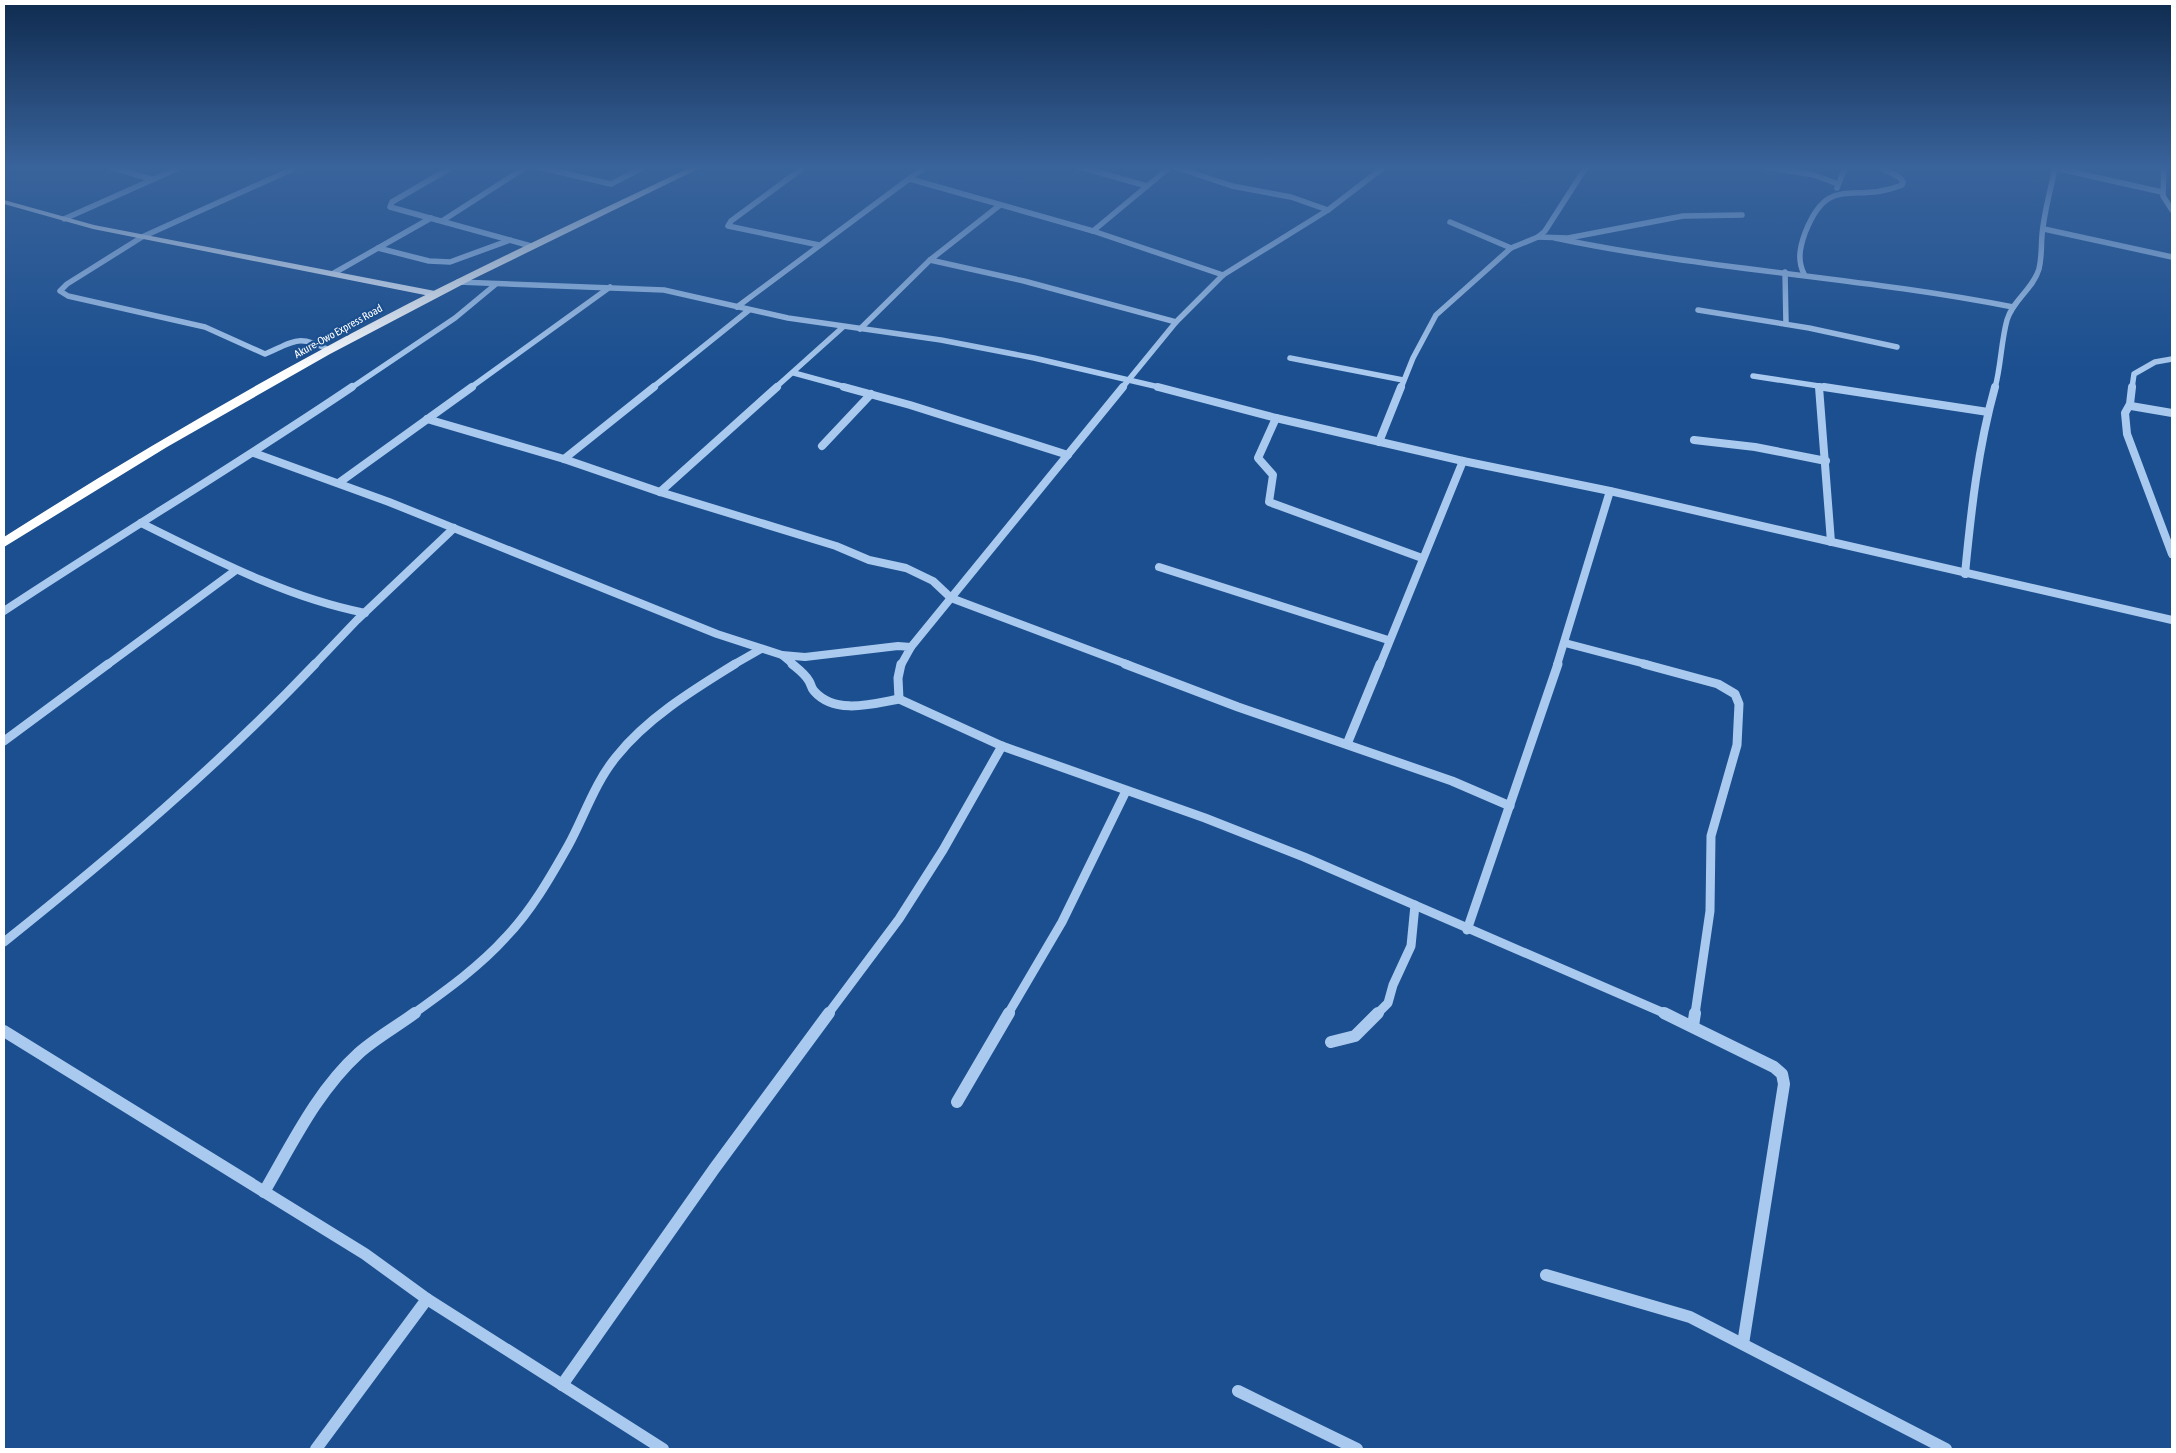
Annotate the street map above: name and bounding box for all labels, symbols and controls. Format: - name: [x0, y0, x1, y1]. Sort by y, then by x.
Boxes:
- street label: Akure-Owo Express Road: [292, 302, 384, 360]

